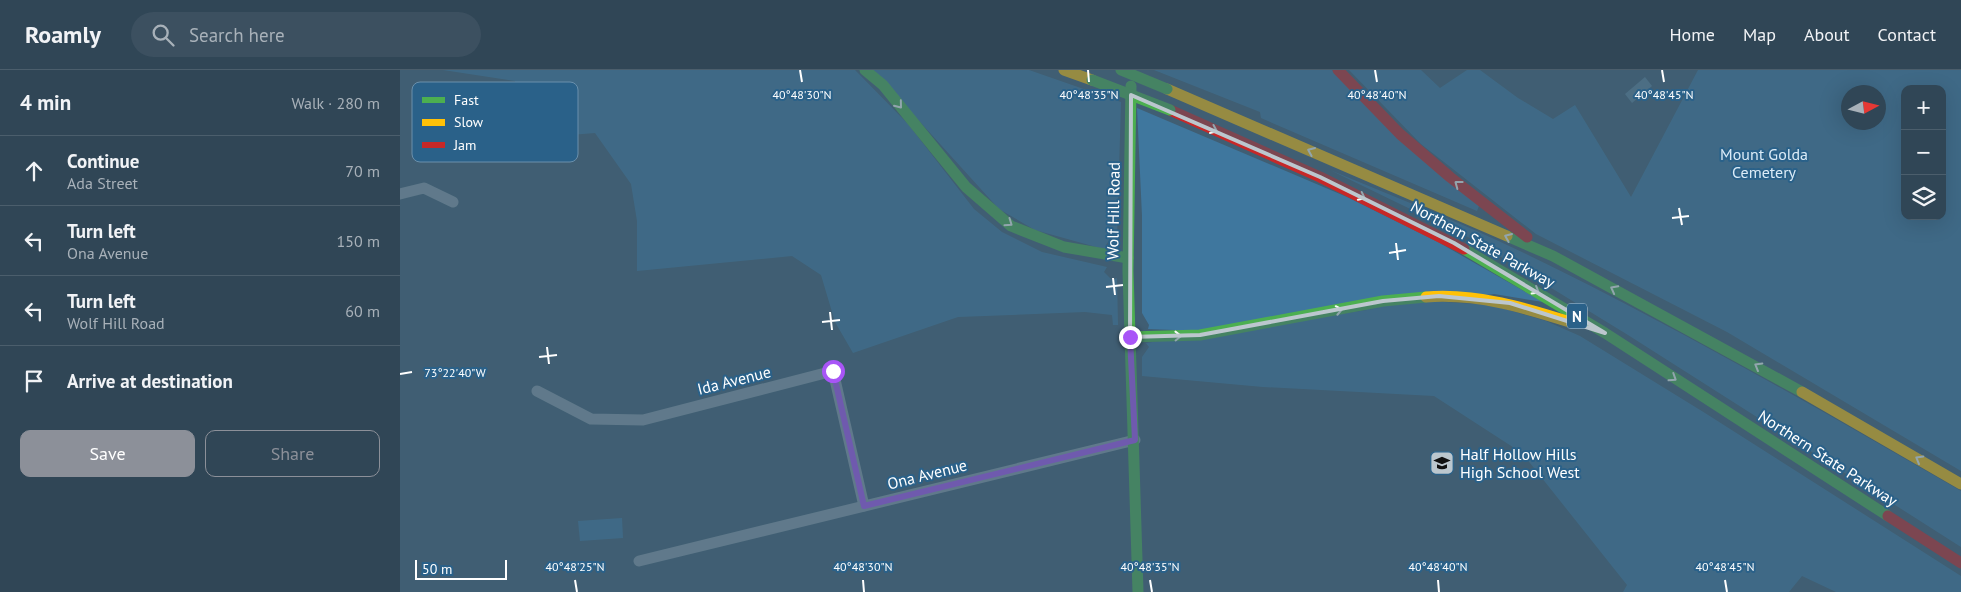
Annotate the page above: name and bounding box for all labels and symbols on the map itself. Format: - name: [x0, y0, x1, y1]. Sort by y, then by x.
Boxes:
- legend: [412, 82, 578, 162]
- north arrow: [1841, 85, 1886, 130]
- text: 40°48'30"N: [772, 87, 832, 102]
- text: 40°48'35"N: [1059, 87, 1119, 102]
- text: 40°48'40"N: [1347, 87, 1407, 102]
- text: 40°48'45"N: [1634, 87, 1694, 102]
- text: Fast: [454, 91, 479, 109]
- one-way arrow: [893, 99, 901, 108]
- text: Slow: [454, 113, 484, 131]
- one-way arrow: [1209, 123, 1218, 134]
- text: Jam: [453, 136, 476, 154]
- park label: Mount Golda Cemetery: [1720, 144, 1808, 182]
- one-way arrow: [1307, 147, 1316, 158]
- street label: Wolf Hill Road: [1102, 162, 1124, 260]
- one-way arrow: [1454, 181, 1464, 190]
- one-way arrow: [1357, 191, 1366, 202]
- street label: Northern State Parkway: [1407, 196, 1559, 292]
- one-way arrow: [1003, 217, 1013, 226]
- one-way arrow: [1504, 232, 1513, 243]
- one-way arrow: [1530, 285, 1539, 295]
- one-way arrow: [1611, 285, 1620, 295]
- road number: N: [1567, 304, 1587, 328]
- one-way arrow: [1334, 305, 1343, 316]
- route end: [1119, 326, 1142, 349]
- one-way arrow: [1175, 330, 1183, 341]
- route start: [822, 360, 845, 383]
- street label: Ida Avenue: [695, 361, 773, 399]
- one-way arrow: [1754, 363, 1763, 373]
- text: 73°22'40"W: [424, 365, 486, 380]
- one-way arrow: [1668, 371, 1677, 381]
- street label: Northern State Parkway: [1755, 405, 1902, 511]
- place label: Half Hollow Hills High School West: [1460, 444, 1580, 482]
- school or university icon: Half Hollow Hills High School West: [1429, 450, 1455, 476]
- street label: Ona Avenue: [885, 454, 969, 494]
- one-way arrow: [1915, 456, 1924, 466]
- scale bar: [415, 557, 508, 580]
- text: 40°48'25"N: [545, 559, 605, 574]
- text: 40°48'30"N: [833, 559, 893, 574]
- text: 40°48'35"N: [1120, 559, 1180, 574]
- text: 40°48'40"N: [1408, 559, 1468, 574]
- text: 40°48'45"N: [1695, 559, 1755, 574]

